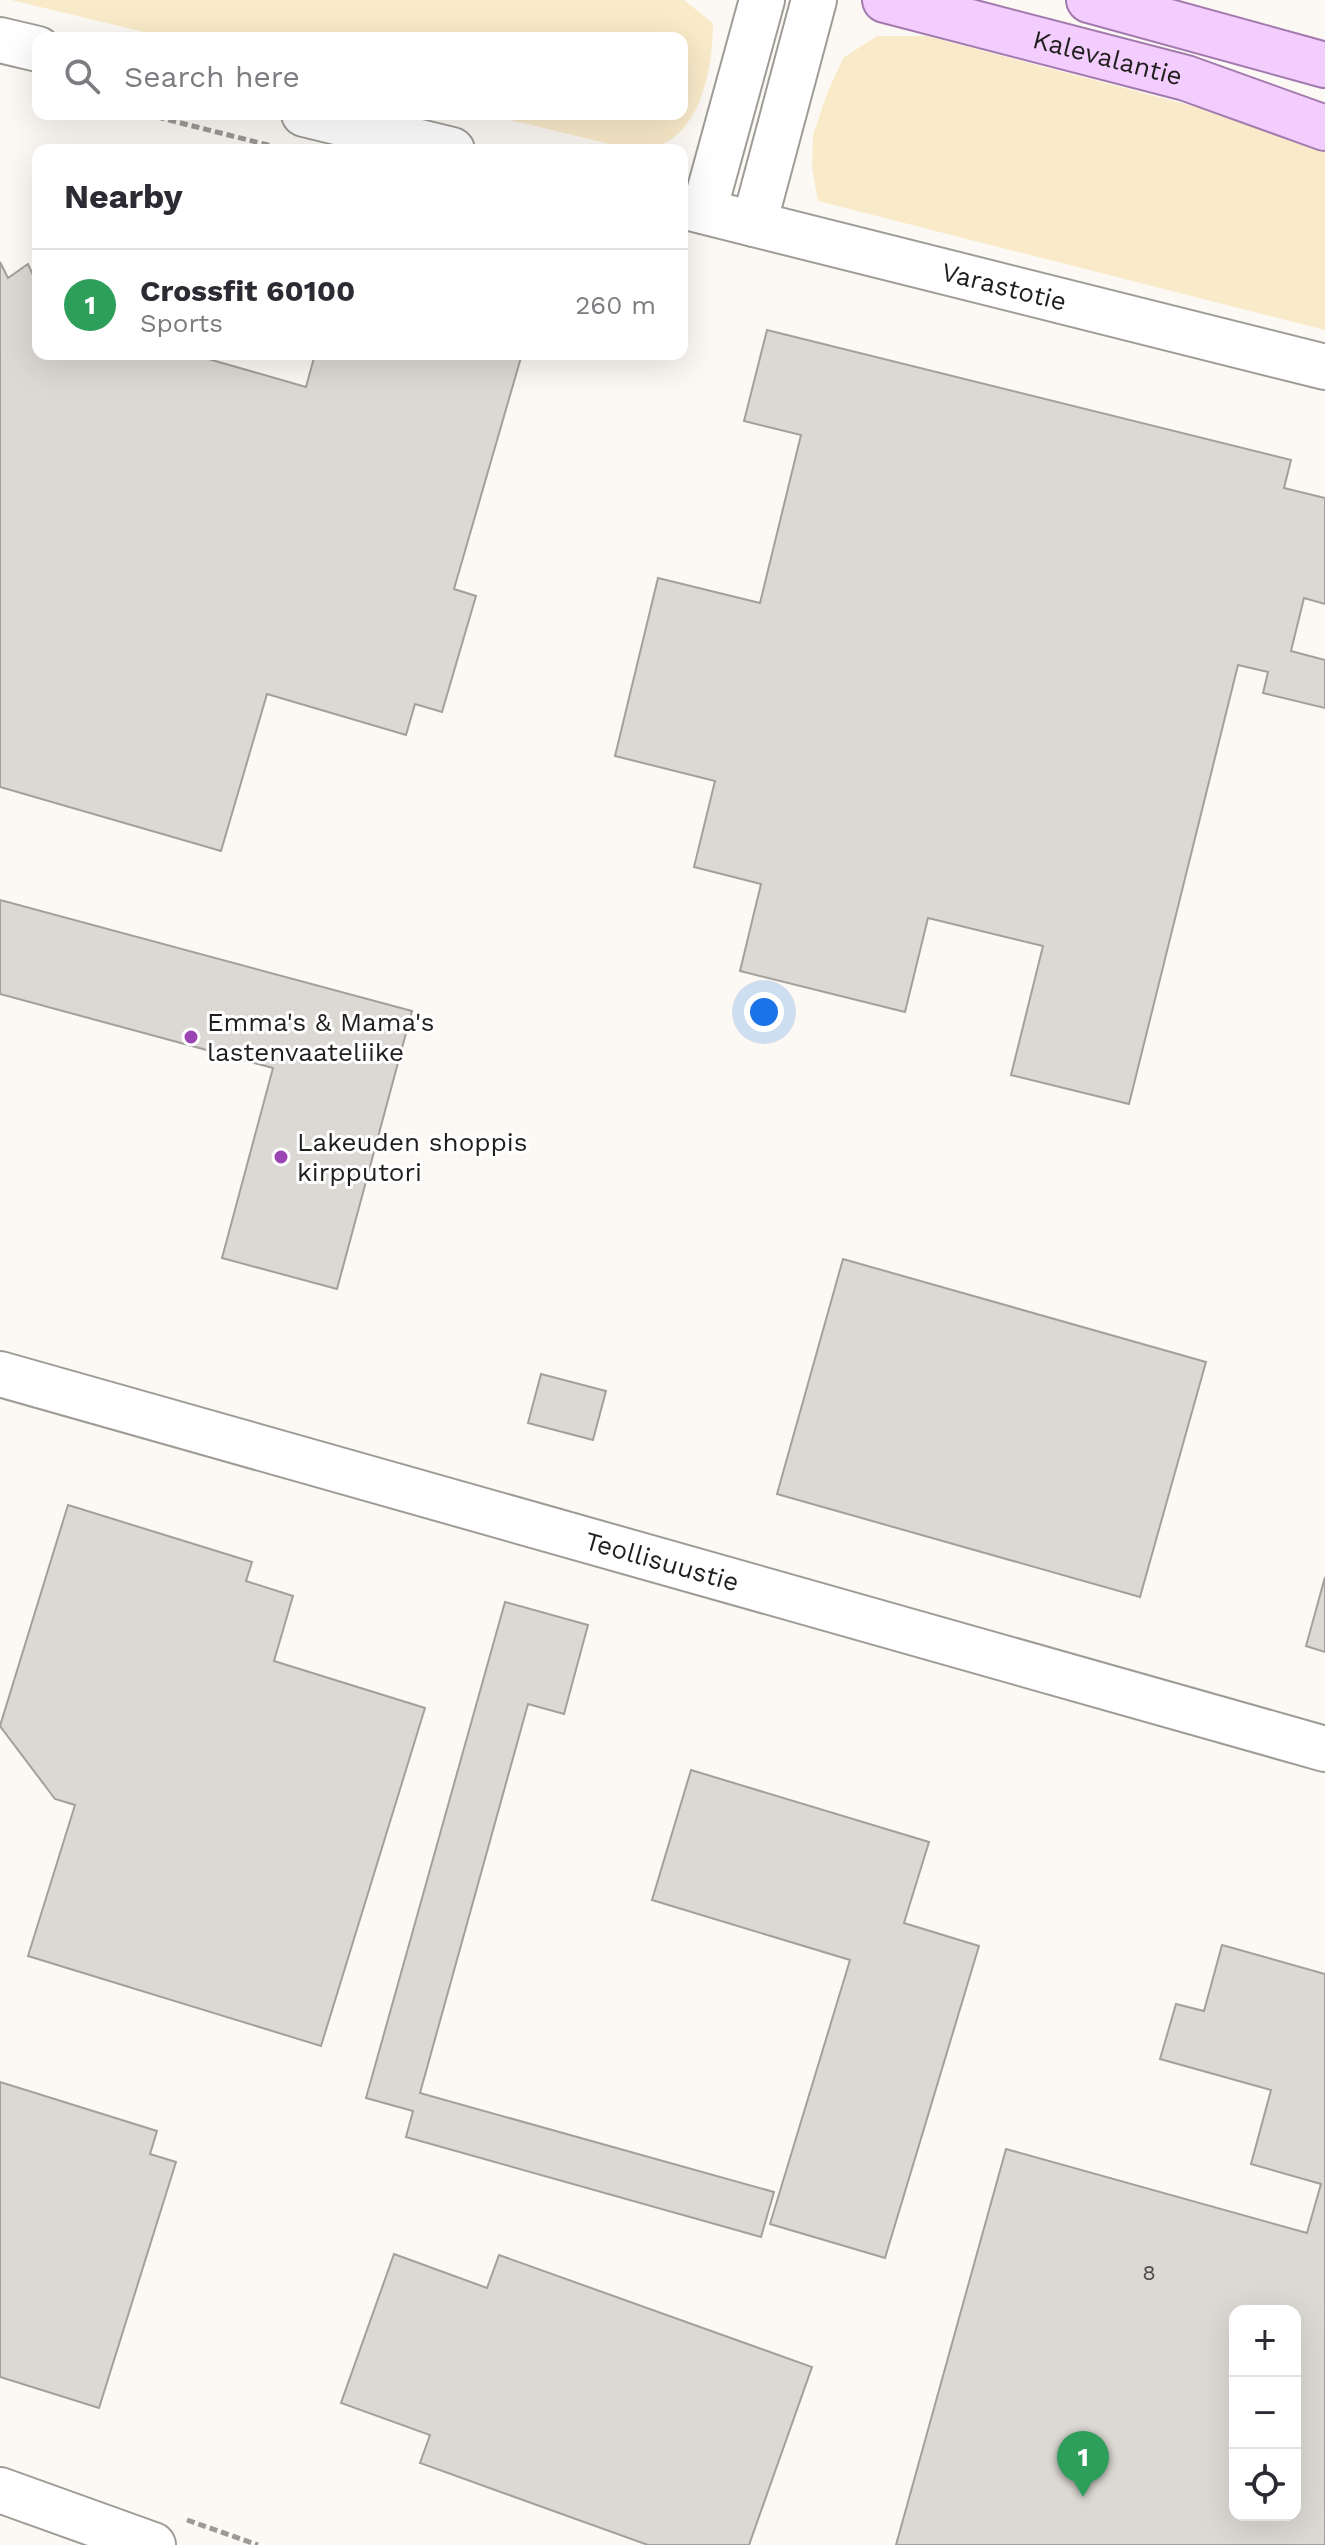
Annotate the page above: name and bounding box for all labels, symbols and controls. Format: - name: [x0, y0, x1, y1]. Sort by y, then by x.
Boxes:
- street label: Kalevalantie: [1030, 24, 1186, 91]
- search box: [32, 32, 688, 120]
- icon: search: [60, 54, 104, 98]
- text: Search here: [124, 59, 300, 94]
- text: Nearby: [64, 176, 183, 216]
- street label: Varastotie: [938, 257, 1070, 317]
- text: Crossfit 60100: [140, 273, 355, 308]
- text: 1: [84, 290, 96, 320]
- text: 260 m: [575, 290, 656, 320]
- text: Sports: [140, 308, 223, 338]
- your location: [744, 992, 784, 1032]
- place label: Emma's & Mama's lastenvaateliike: [207, 1007, 435, 1067]
- marker: Emma's & Mama's lastenvaateliike: [182, 1028, 200, 1046]
- place label: Lakeuden shoppis kirpputori: [297, 1127, 527, 1187]
- marker: Lakeuden shoppis kirpputori: [272, 1148, 290, 1166]
- street label: Teollisuustie: [582, 1525, 742, 1597]
- house number: 8: [1142, 2260, 1156, 2285]
- map controls: [1229, 2305, 1301, 2521]
- button: +: [1229, 2305, 1301, 2377]
- button: −: [1229, 2377, 1301, 2449]
- pin: 1: [1057, 2431, 1109, 2497]
- button: locate: [1229, 2449, 1301, 2521]

